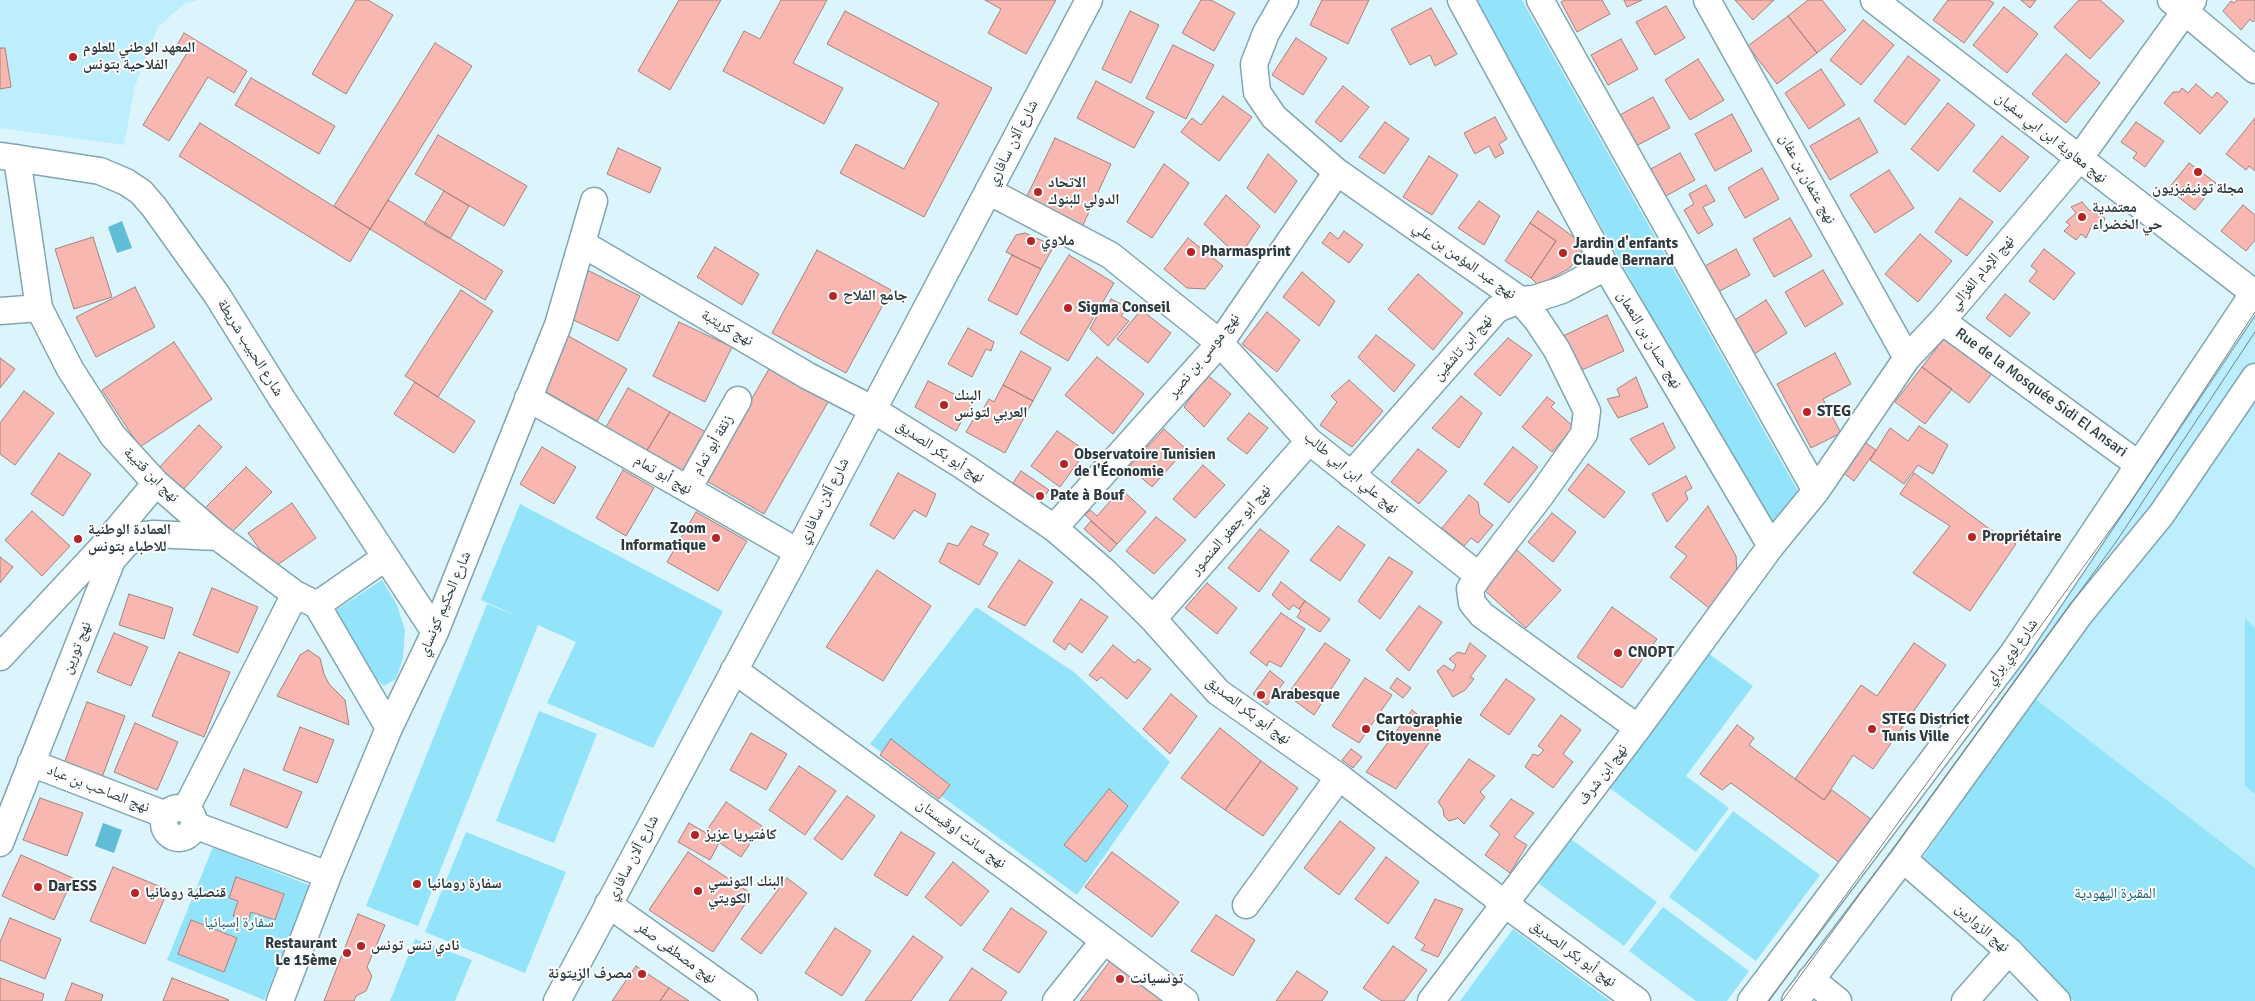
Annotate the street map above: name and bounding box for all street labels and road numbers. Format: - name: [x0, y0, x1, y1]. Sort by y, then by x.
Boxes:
- street label: نهج معاوية ابن ابي سفيان: [1992, 89, 2110, 187]
- street label: شارع آلان سافاري: [984, 97, 1042, 189]
- street label: نهج عثمان بن عفان: [1775, 131, 1839, 227]
- street label: نهج عبد المؤمن بن علي: [1409, 219, 1519, 303]
- street label: نهج الإمام الغزالي: [1946, 232, 2018, 314]
- street label: نهج حسان بن النعمان: [1613, 288, 1685, 392]
- street label: شارع الحبيب شريطة: [213, 296, 287, 400]
- street label: نهج كريتبة: [698, 306, 756, 350]
- street label: نهج موسى بن نصير: [1164, 310, 1244, 402]
- street label: نهج ابن تاشفين: [1429, 311, 1497, 385]
- street label: Rue de la Mosquée Sidi El Ansari: [1952, 325, 2130, 461]
- street label: زنقة أبو تمام: [689, 412, 737, 478]
- street label: نهج أبو بكر الصديق: [892, 417, 988, 487]
- street label: نهج علي ابن ابي طالب: [1300, 428, 1402, 518]
- street label: نهج ابن قتيبة: [119, 443, 183, 507]
- street label: نهج أبو تمام: [631, 451, 695, 499]
- street label: شارع آلان سافاري: [795, 455, 853, 547]
- street label: نهج ابو جعفر المنصور: [1187, 481, 1275, 579]
- street label: شارع الحكيم كونساي: [415, 549, 475, 659]
- street label: شارع لوي براي: [1982, 615, 2042, 689]
- street label: نهج تورين: [58, 619, 96, 677]
- street label: نهج أبو بكر الصديق: [1202, 673, 1294, 749]
- street label: نهج ابن شرف: [1574, 741, 1632, 809]
- street label: نهج الصاحب بن عباد: [44, 761, 152, 817]
- street label: نهج سانت اوقيستان: [913, 795, 1009, 873]
- street label: شارع آلان سافاري: [603, 812, 663, 904]
- street label: نهج الزوارين: [1951, 899, 2013, 957]
- street label: نهج أبو بكر الصديق: [1527, 917, 1619, 991]
- street label: نهج مصطفى صفر: [633, 918, 719, 988]

